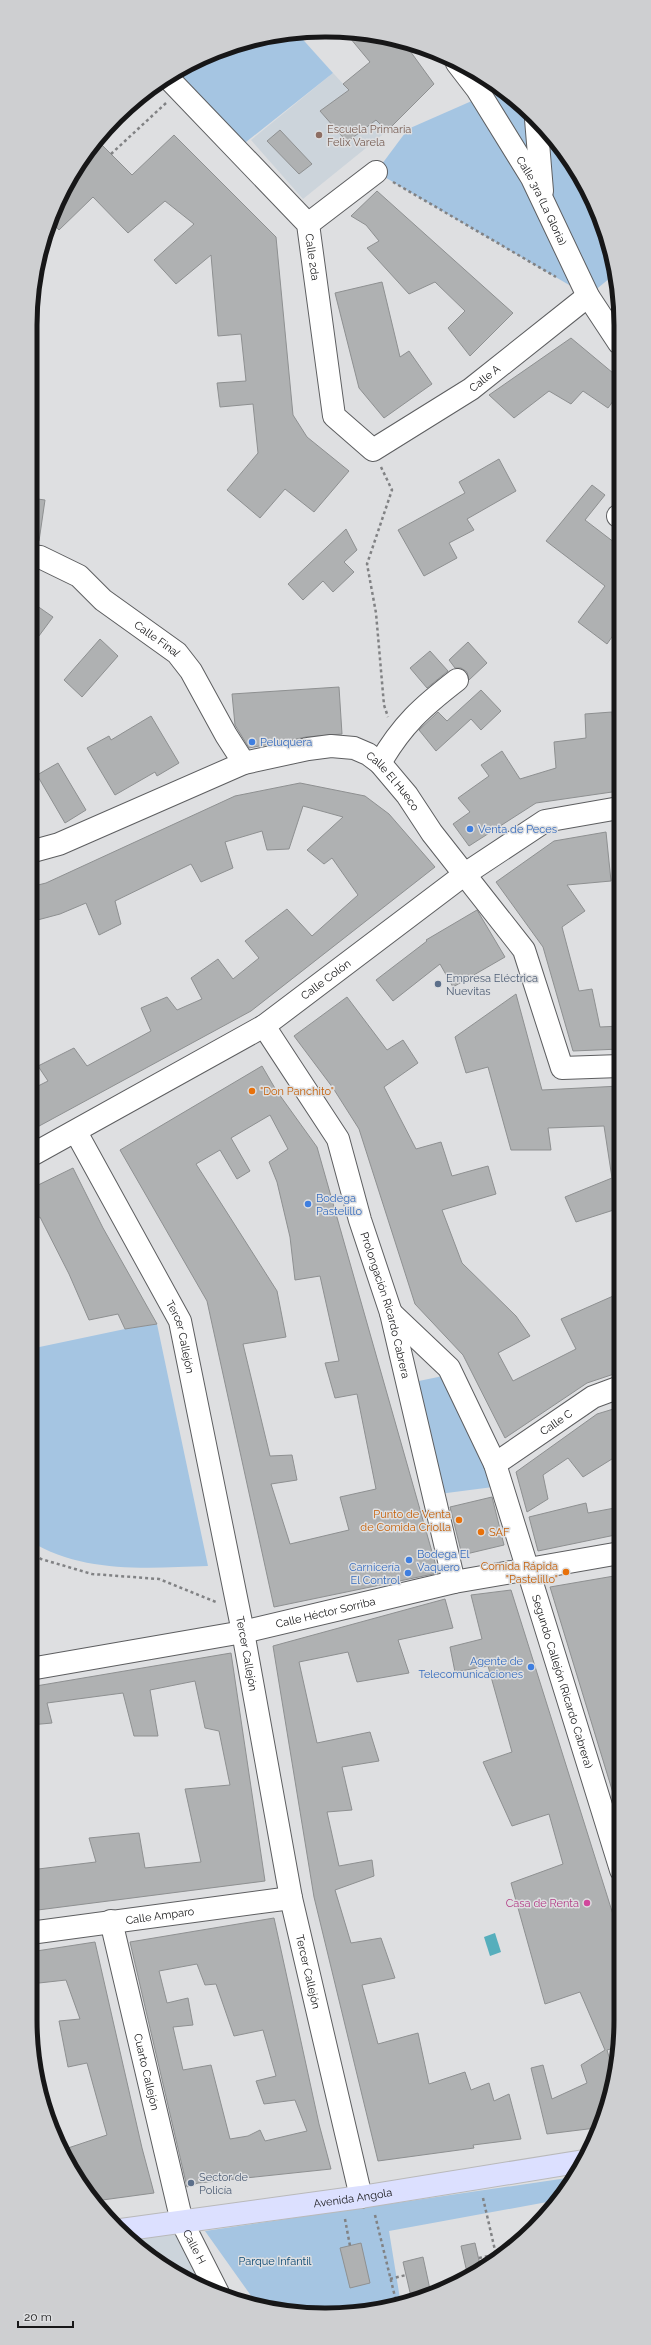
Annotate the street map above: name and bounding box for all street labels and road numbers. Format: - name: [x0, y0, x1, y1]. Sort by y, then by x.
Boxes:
- street label: Calle 3ra (La Gloria): [513, 154, 569, 248]
- street label: Calle 2da: [302, 233, 322, 281]
- street label: Calle A: [467, 362, 503, 395]
- street label: Calle Final: [131, 618, 183, 659]
- street label: Calle El Hueco: [363, 749, 422, 814]
- street label: Calle Colón: [299, 957, 353, 1003]
- street label: Prolongación Ricardo Cabrera: [357, 1230, 412, 1380]
- street label: Tercer Callejón: [163, 1298, 196, 1375]
- street label: Calle C: [538, 1407, 575, 1438]
- street label: Segundo Callejón (Ricardo Cabrera): [529, 1593, 595, 1770]
- street label: Calle Héctor Sorriba: [274, 1595, 377, 1631]
- street label: Tercer Callejón: [233, 1615, 260, 1692]
- street label: Calle Amparo: [125, 1905, 195, 1927]
- street label: Tercer Callejón: [293, 1933, 323, 2010]
- street label: Cuarto Callejón: [131, 2032, 161, 2112]
- street label: Avenida Angola: [313, 2186, 393, 2210]
- street label: Calle H: [180, 2228, 208, 2266]

